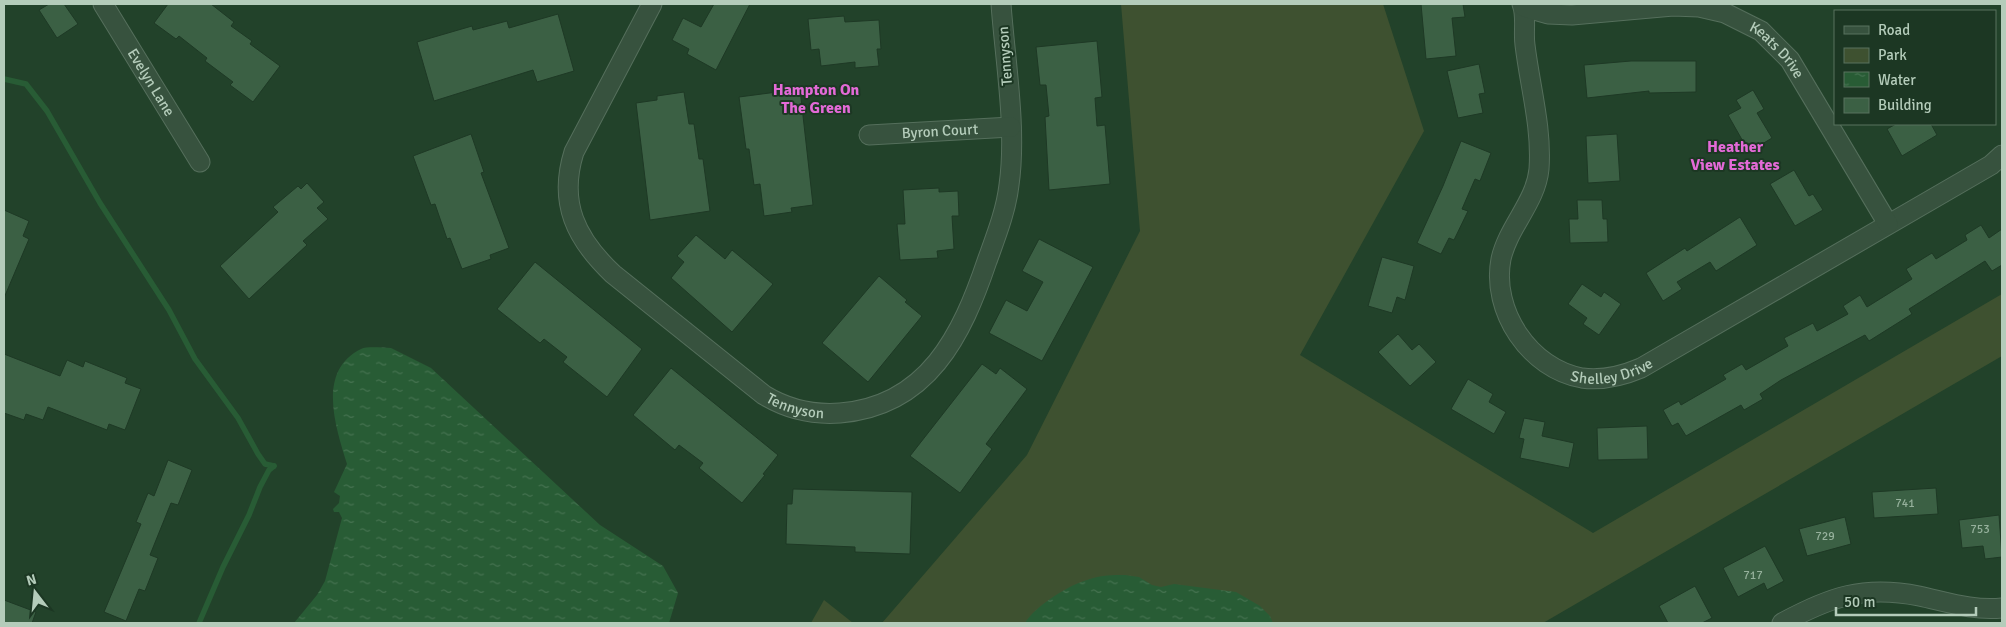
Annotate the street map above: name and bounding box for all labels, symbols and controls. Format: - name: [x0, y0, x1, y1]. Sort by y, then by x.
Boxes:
- legend: [1834, 10, 1996, 125]
- street label: Keats Drive: [1747, 18, 1808, 82]
- text: Road: [1878, 21, 1910, 39]
- street label: Tennyson: [994, 26, 1016, 86]
- street label: Evelyn Lane: [124, 45, 179, 120]
- text: Park: [1878, 46, 1907, 64]
- text: Water: [1878, 71, 1916, 89]
- district label: Hampton On The Green: [773, 80, 860, 118]
- text: Building: [1878, 96, 1932, 114]
- street label: Byron Court: [901, 120, 979, 142]
- district label: Heather View Estates: [1690, 137, 1780, 175]
- street label: Shelley Drive: [1569, 354, 1656, 388]
- street label: Tennyson: [763, 389, 825, 422]
- house number: 741: [1895, 496, 1915, 511]
- house number: 753: [1970, 522, 1990, 537]
- house number: 729: [1815, 529, 1835, 544]
- north arrow: [10, 567, 60, 617]
- house number: 717: [1743, 568, 1763, 583]
- text: N: [25, 570, 39, 589]
- scale bar: [1836, 584, 1976, 616]
- text: 50 m: [1844, 593, 1875, 611]

